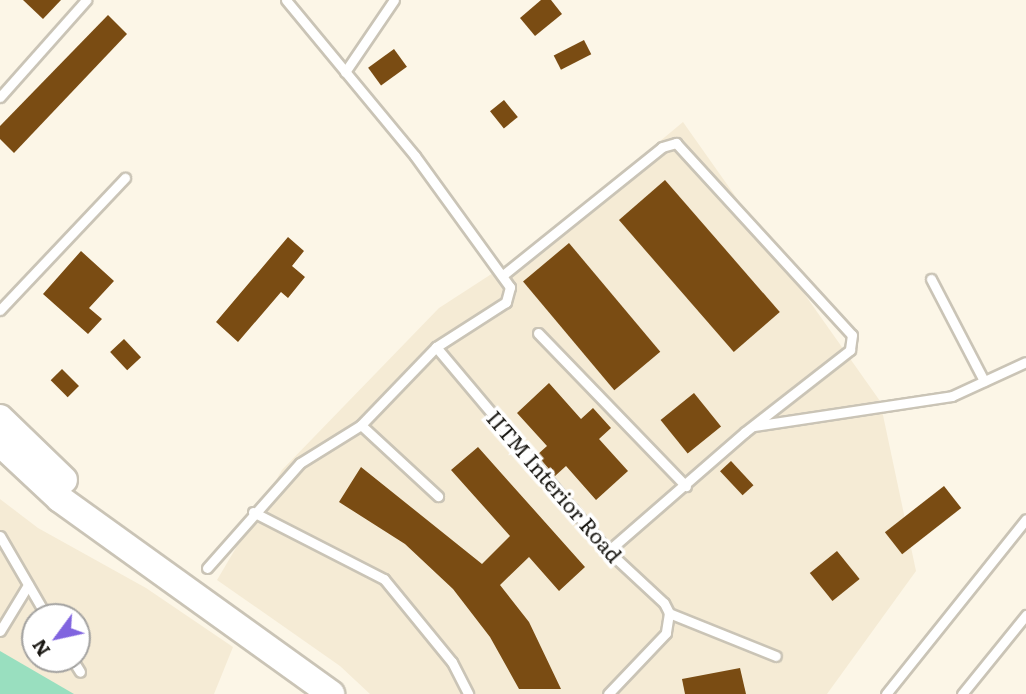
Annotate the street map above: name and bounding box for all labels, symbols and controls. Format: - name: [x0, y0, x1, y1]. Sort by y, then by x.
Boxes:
- street label: IITM Interior Road: [482, 405, 628, 567]
- north arrow: [21, 603, 91, 673]
- text: N: [24, 634, 56, 663]

